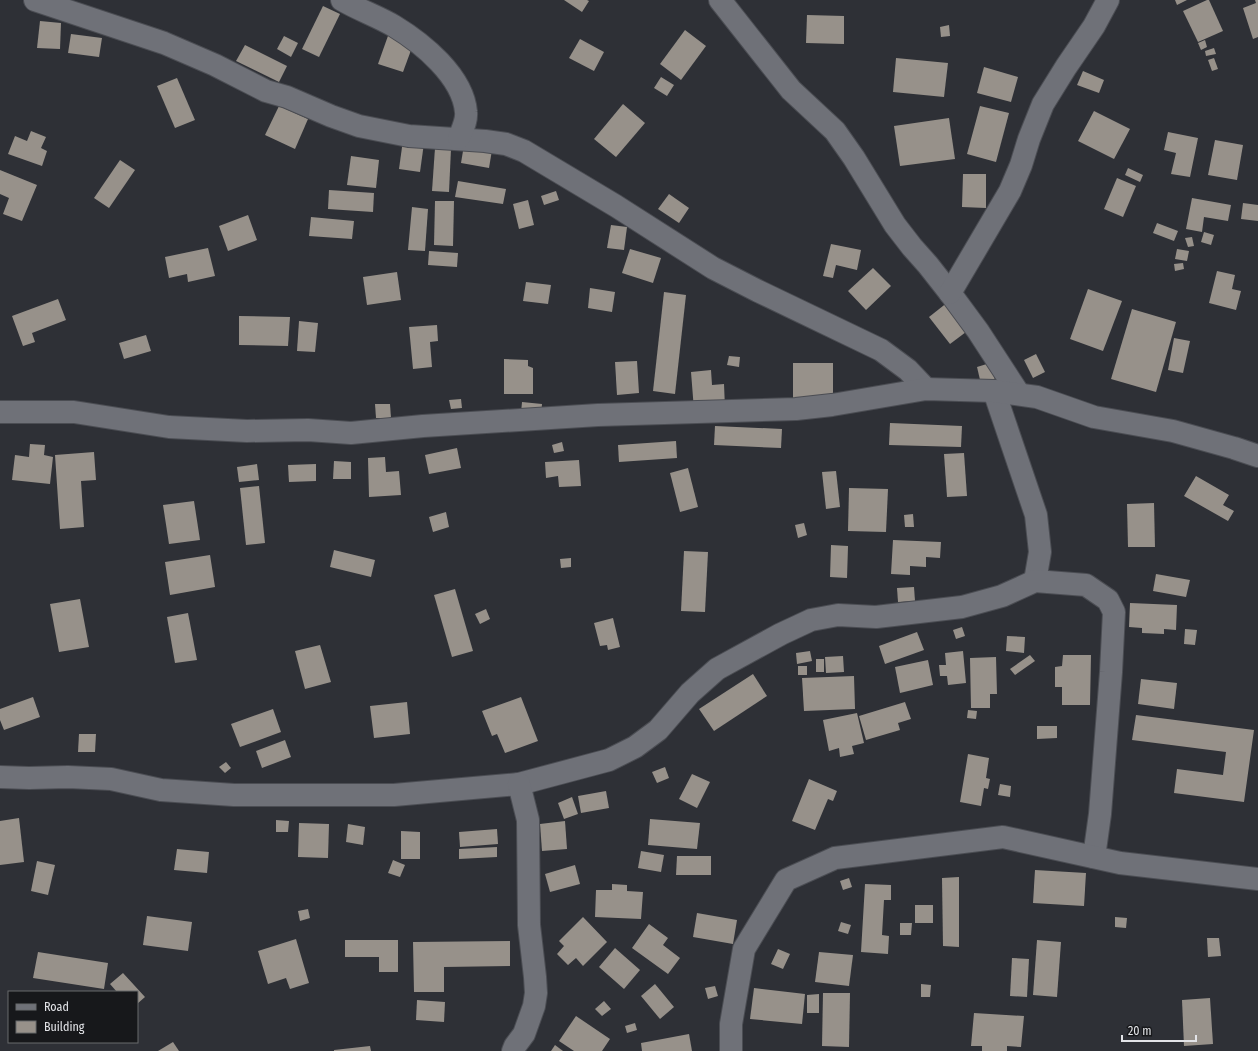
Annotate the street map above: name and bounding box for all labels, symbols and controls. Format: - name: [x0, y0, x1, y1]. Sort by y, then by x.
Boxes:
- legend: [8, 991, 138, 1043]
- text: Road: [44, 1000, 69, 1014]
- scale bar: [1122, 1017, 1196, 1043]
- text: Building: [44, 1020, 85, 1034]
- text: 20 m: [1128, 1024, 1152, 1038]

